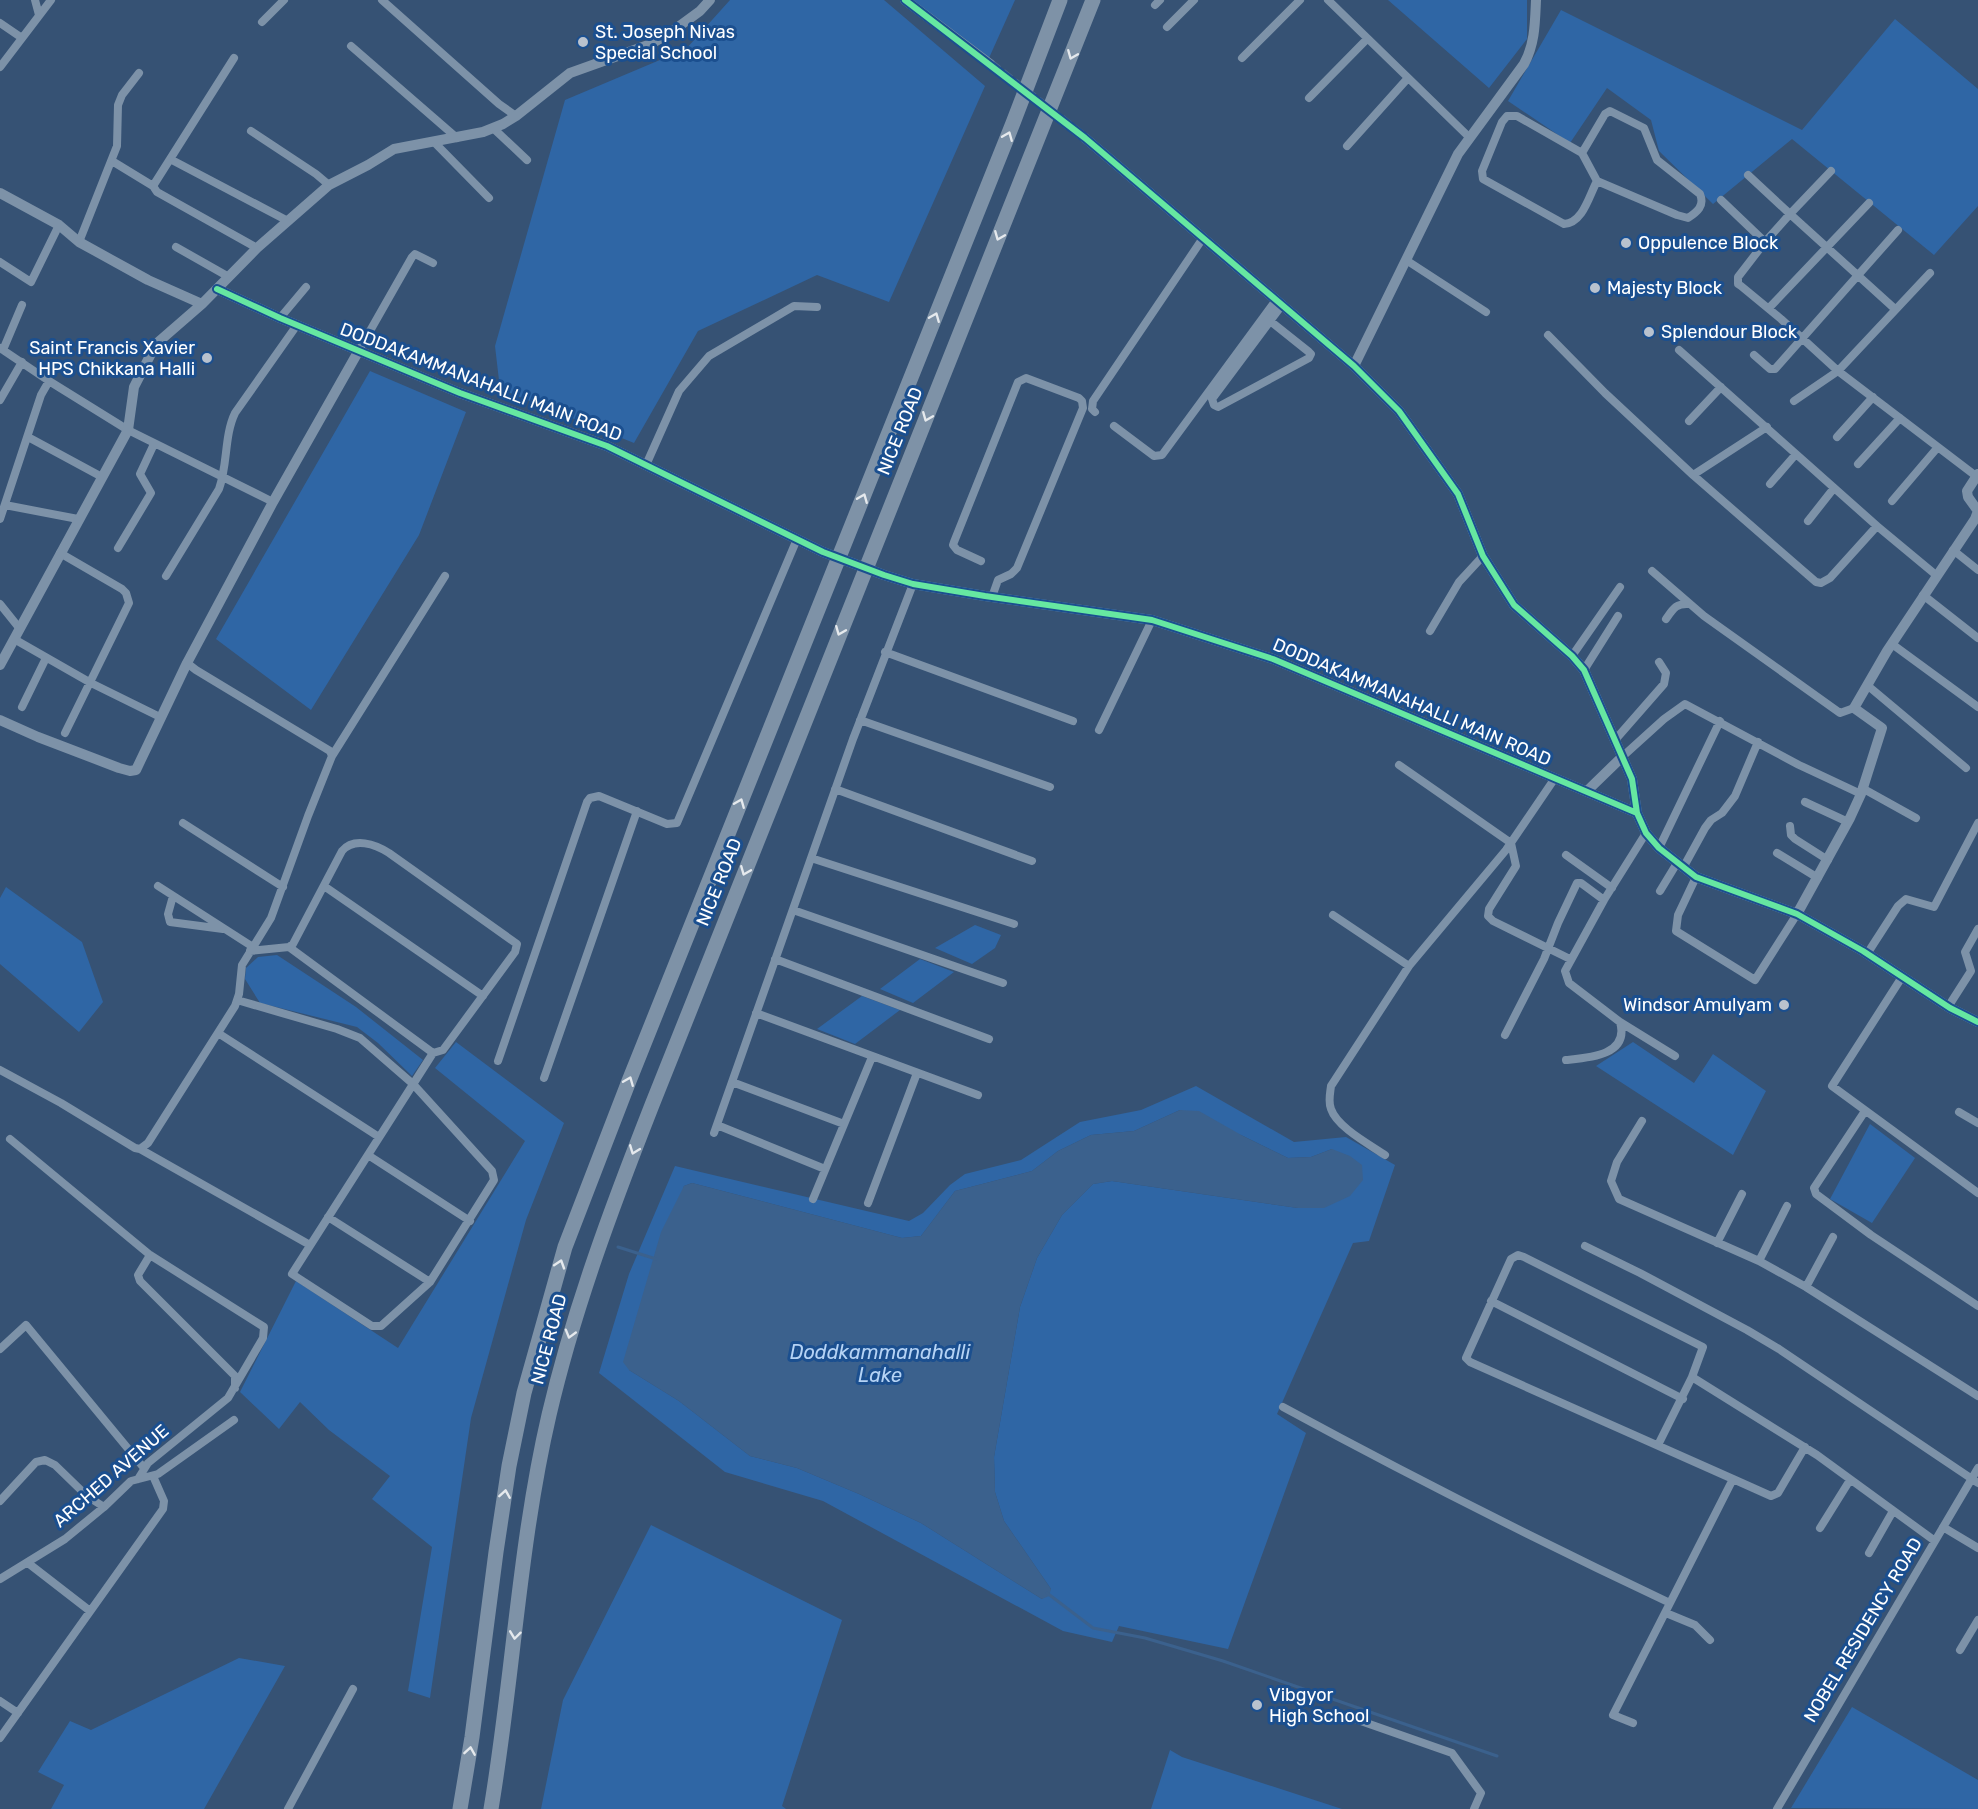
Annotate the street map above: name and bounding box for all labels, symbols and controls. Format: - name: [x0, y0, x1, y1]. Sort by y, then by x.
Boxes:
- place label: St. Joseph Nivas Special School: [595, 21, 735, 64]
- marker: St. Joseph Nivas Special School: [576, 35, 590, 49]
- one-way arrow: [1066, 49, 1079, 59]
- one-way arrow: [1001, 131, 1013, 142]
- one-way arrow: [994, 229, 1006, 240]
- place label: Oppulence Block: [1638, 232, 1779, 254]
- marker: Oppulence Block: [1619, 236, 1633, 250]
- place label: Majesty Block: [1607, 277, 1723, 299]
- marker: Majesty Block: [1588, 281, 1602, 295]
- one-way arrow: [928, 312, 940, 323]
- street label: DODDAKAMMANAHALLI MAIN ROAD: [337, 318, 625, 446]
- place label: Splendour Block: [1661, 321, 1798, 343]
- marker: Splendour Block: [1642, 325, 1656, 339]
- place label: Saint Francis Xavier HPS Chikkana Halli: [29, 337, 195, 380]
- marker: Saint Francis Xavier HPS Chikkana Halli: [200, 351, 214, 365]
- street label: NICE ROAD: [872, 384, 928, 478]
- one-way arrow: [921, 411, 934, 421]
- one-way arrow: [856, 493, 868, 504]
- one-way arrow: [835, 625, 847, 636]
- street label: DODDAKAMMANAHALLI MAIN ROAD: [1270, 633, 1554, 771]
- one-way arrow: [733, 798, 745, 809]
- street label: NICE ROAD: [691, 835, 747, 929]
- one-way arrow: [740, 865, 752, 876]
- place label: Windsor Amulyam: [1623, 994, 1772, 1016]
- marker: Windsor Amulyam: [1777, 998, 1791, 1012]
- one-way arrow: [622, 1077, 634, 1088]
- one-way arrow: [629, 1144, 641, 1155]
- one-way arrow: [553, 1259, 565, 1270]
- street label: NICE ROAD: [526, 1291, 572, 1387]
- one-way arrow: [565, 1328, 577, 1339]
- water label: Doddkammanahalli Lake: [790, 1340, 971, 1387]
- street label: ARCHED AVENUE: [49, 1420, 173, 1532]
- one-way arrow: [498, 1489, 510, 1499]
- street label: NOBEL RESIDENCY ROAD: [1799, 1534, 1927, 1726]
- one-way arrow: [509, 1631, 521, 1640]
- place label: Vibgyor High School: [1269, 1684, 1369, 1727]
- marker: Vibgyor High School: [1250, 1698, 1264, 1712]
- one-way arrow: [463, 1747, 475, 1756]

